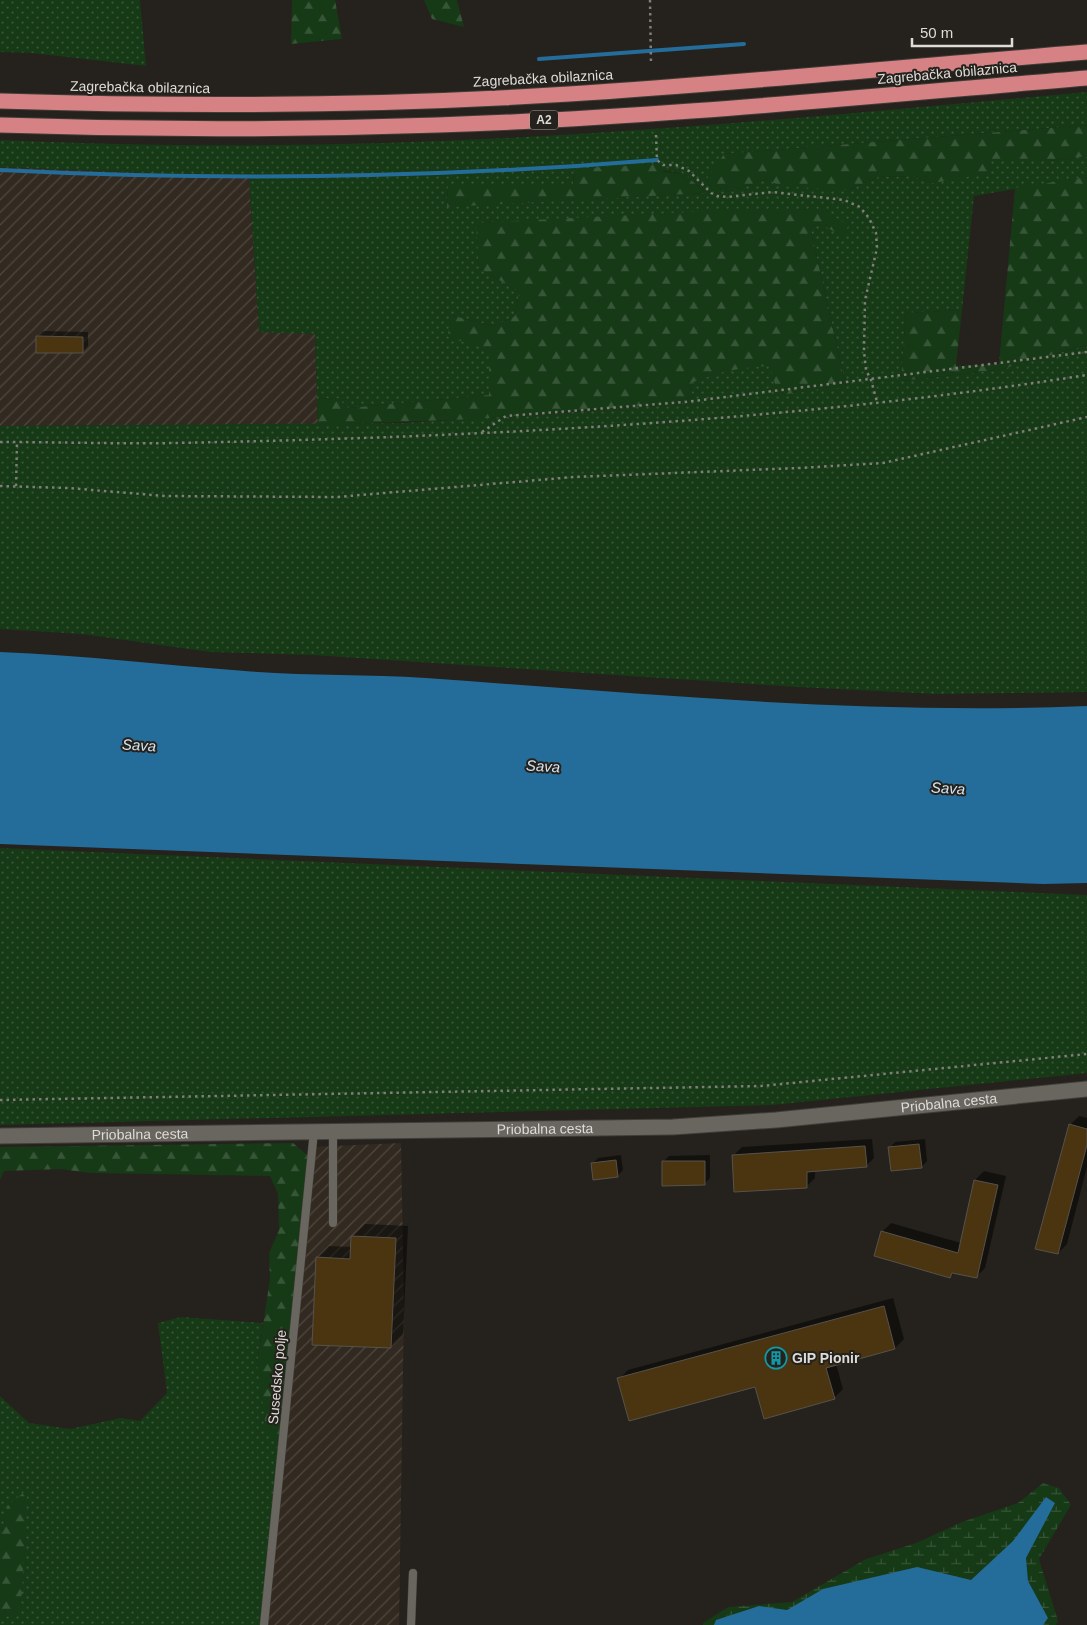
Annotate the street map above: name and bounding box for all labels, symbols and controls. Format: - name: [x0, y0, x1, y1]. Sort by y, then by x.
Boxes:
- scale bar: [912, 15, 1012, 47]
- text: 50 m: [920, 24, 953, 41]
- street label: Zagrebačka obilaznica: [877, 59, 1018, 87]
- street label: Zagrebačka obilaznica: [473, 66, 614, 90]
- street label: Zagrebačka obilaznica: [70, 78, 210, 96]
- road number: A2: [530, 110, 558, 130]
- water label: Sava: [121, 736, 157, 754]
- water label: Sava: [525, 757, 561, 775]
- water label: Sava: [930, 779, 966, 797]
- street label: Priobalna cesta: [900, 1090, 998, 1116]
- street label: Priobalna cesta: [497, 1120, 594, 1137]
- street label: Priobalna cesta: [92, 1125, 189, 1143]
- street label: Susedsko polje: [265, 1329, 289, 1425]
- building icon: GIP Pionir: [764, 1346, 788, 1370]
- place label: GIP Pionir: [792, 1350, 860, 1366]

